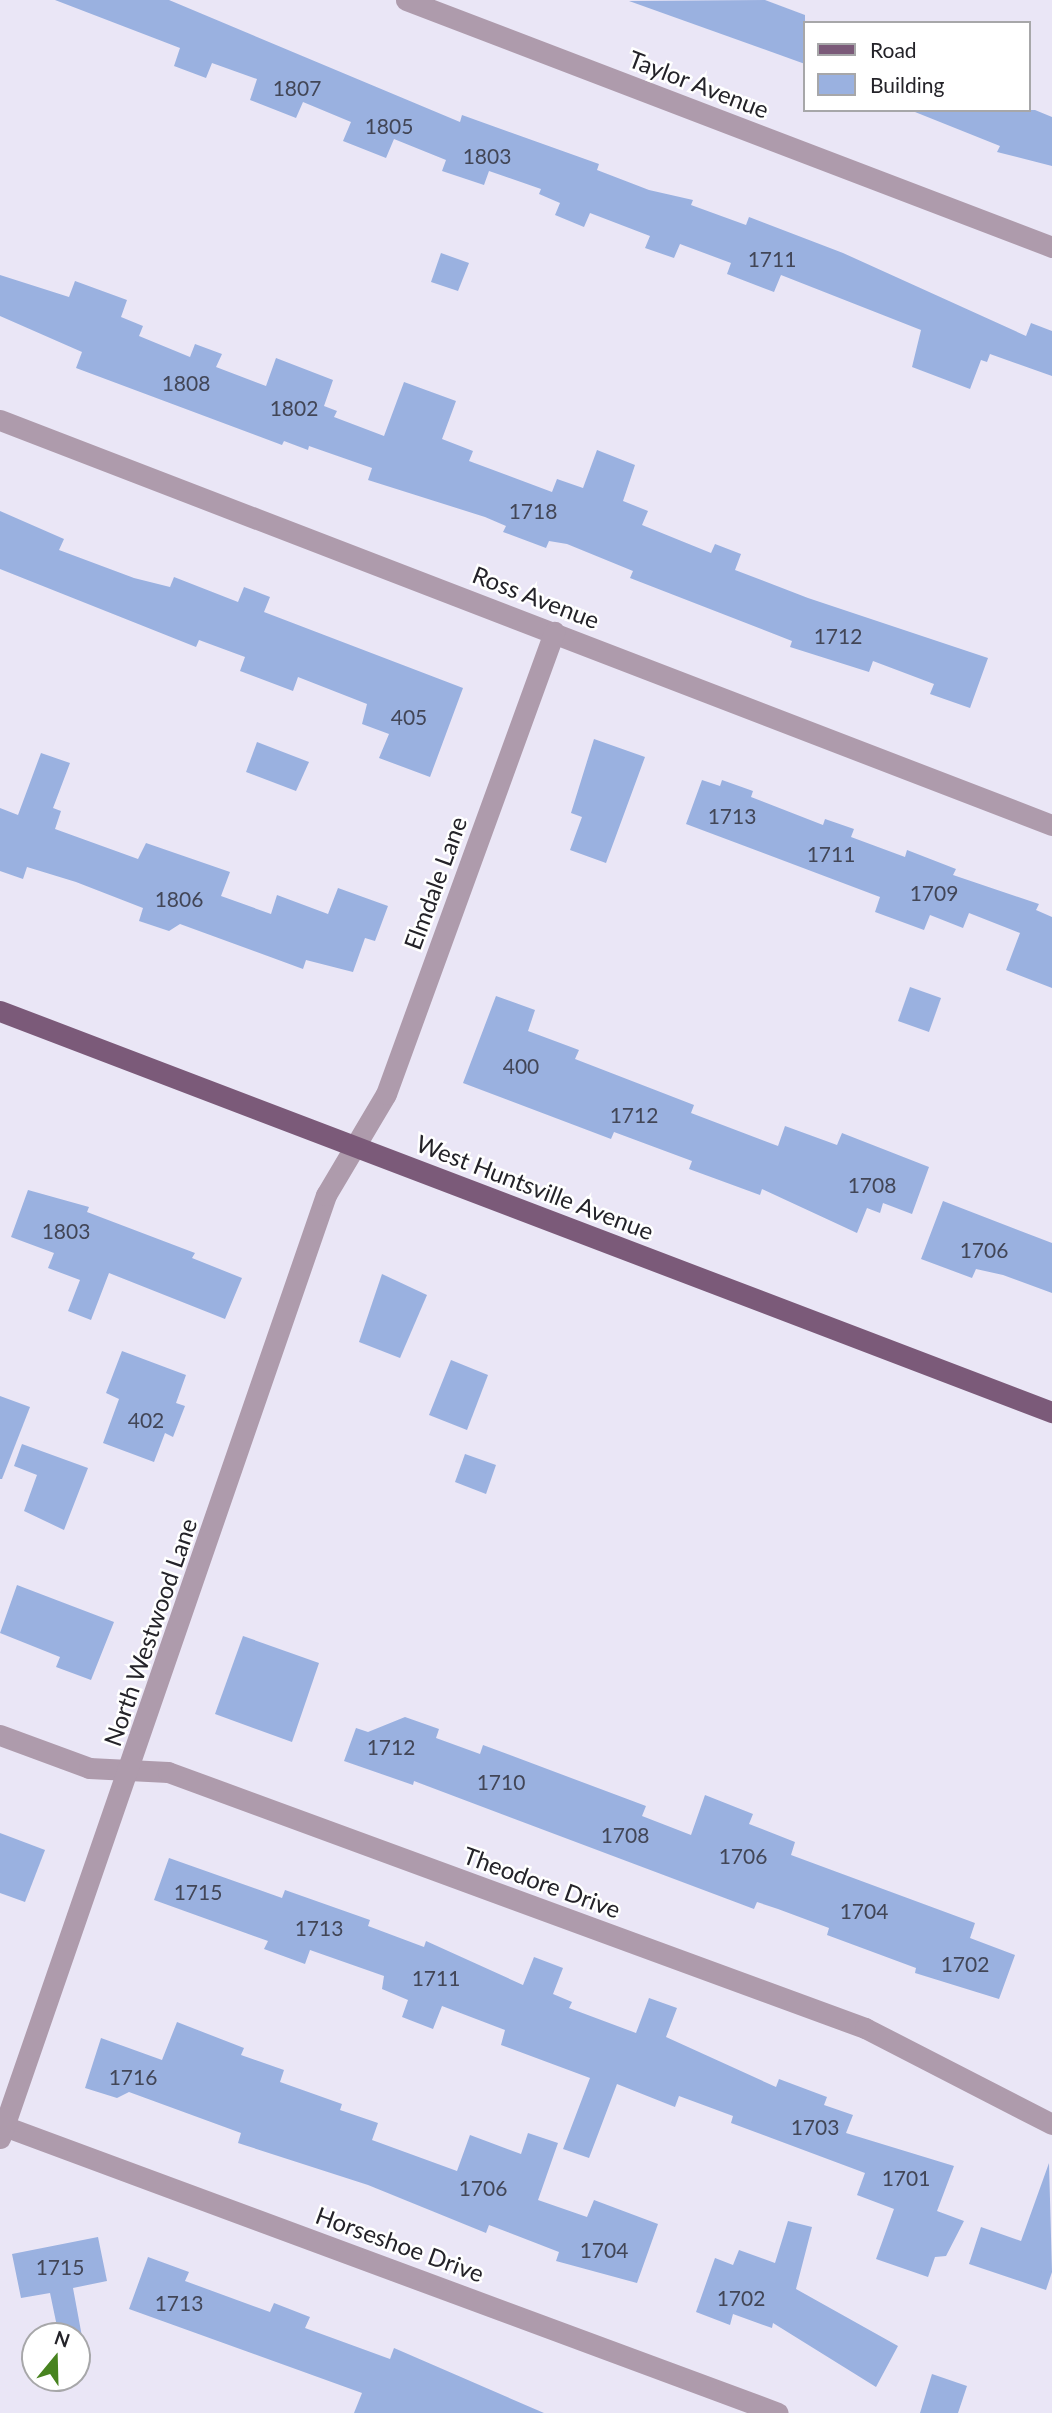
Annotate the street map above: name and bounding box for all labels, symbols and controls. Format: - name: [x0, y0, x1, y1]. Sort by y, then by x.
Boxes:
- legend: [804, 21, 1031, 112]
- text: Road: [870, 37, 917, 62]
- street label: Taylor Avenue: [624, 44, 774, 124]
- text: Building: [870, 72, 945, 97]
- house number: 1807: [273, 75, 321, 101]
- house number: 1805: [365, 113, 413, 139]
- house number: 1803: [463, 143, 511, 169]
- house number: 1711: [748, 246, 796, 272]
- house number: 1808: [162, 370, 210, 396]
- house number: 1802: [270, 395, 318, 421]
- house number: 1718: [509, 498, 557, 524]
- street label: Ross Avenue: [468, 560, 604, 634]
- house number: 1712: [814, 623, 862, 649]
- house number: 405: [391, 704, 427, 730]
- house number: 1713: [708, 803, 756, 829]
- street label: Elmdale Lane: [398, 813, 472, 953]
- house number: 1711: [807, 841, 855, 867]
- house number: 1709: [910, 880, 958, 906]
- house number: 1806: [155, 886, 203, 912]
- house number: 400: [503, 1053, 539, 1079]
- house number: 1712: [610, 1102, 658, 1128]
- street label: West Huntsville Avenue: [412, 1128, 658, 1246]
- house number: 1708: [848, 1172, 896, 1198]
- house number: 1803: [42, 1218, 90, 1244]
- house number: 1706: [960, 1237, 1008, 1263]
- house number: 402: [128, 1407, 164, 1433]
- street label: North Westwood Lane: [97, 1514, 203, 1750]
- house number: 1712: [367, 1734, 415, 1760]
- house number: 1710: [477, 1769, 525, 1795]
- house number: 1708: [601, 1822, 649, 1848]
- street label: Theodore Drive: [460, 1840, 624, 1924]
- house number: 1706: [719, 1843, 767, 1869]
- house number: 1715: [174, 1879, 222, 1905]
- house number: 1704: [840, 1898, 888, 1924]
- house number: 1713: [295, 1915, 343, 1941]
- house number: 1702: [941, 1951, 989, 1977]
- house number: 1711: [412, 1965, 460, 1991]
- house number: 1716: [109, 2064, 157, 2090]
- house number: 1703: [791, 2114, 839, 2140]
- house number: 1701: [882, 2165, 930, 2191]
- house number: 1706: [459, 2175, 507, 2201]
- street label: Horseshoe Drive: [312, 2200, 488, 2288]
- house number: 1704: [580, 2237, 628, 2263]
- house number: 1715: [36, 2254, 84, 2280]
- house number: 1702: [717, 2285, 765, 2311]
- house number: 1713: [155, 2290, 203, 2316]
- north arrow: [21, 2322, 91, 2392]
- text: N: [52, 2325, 73, 2352]

